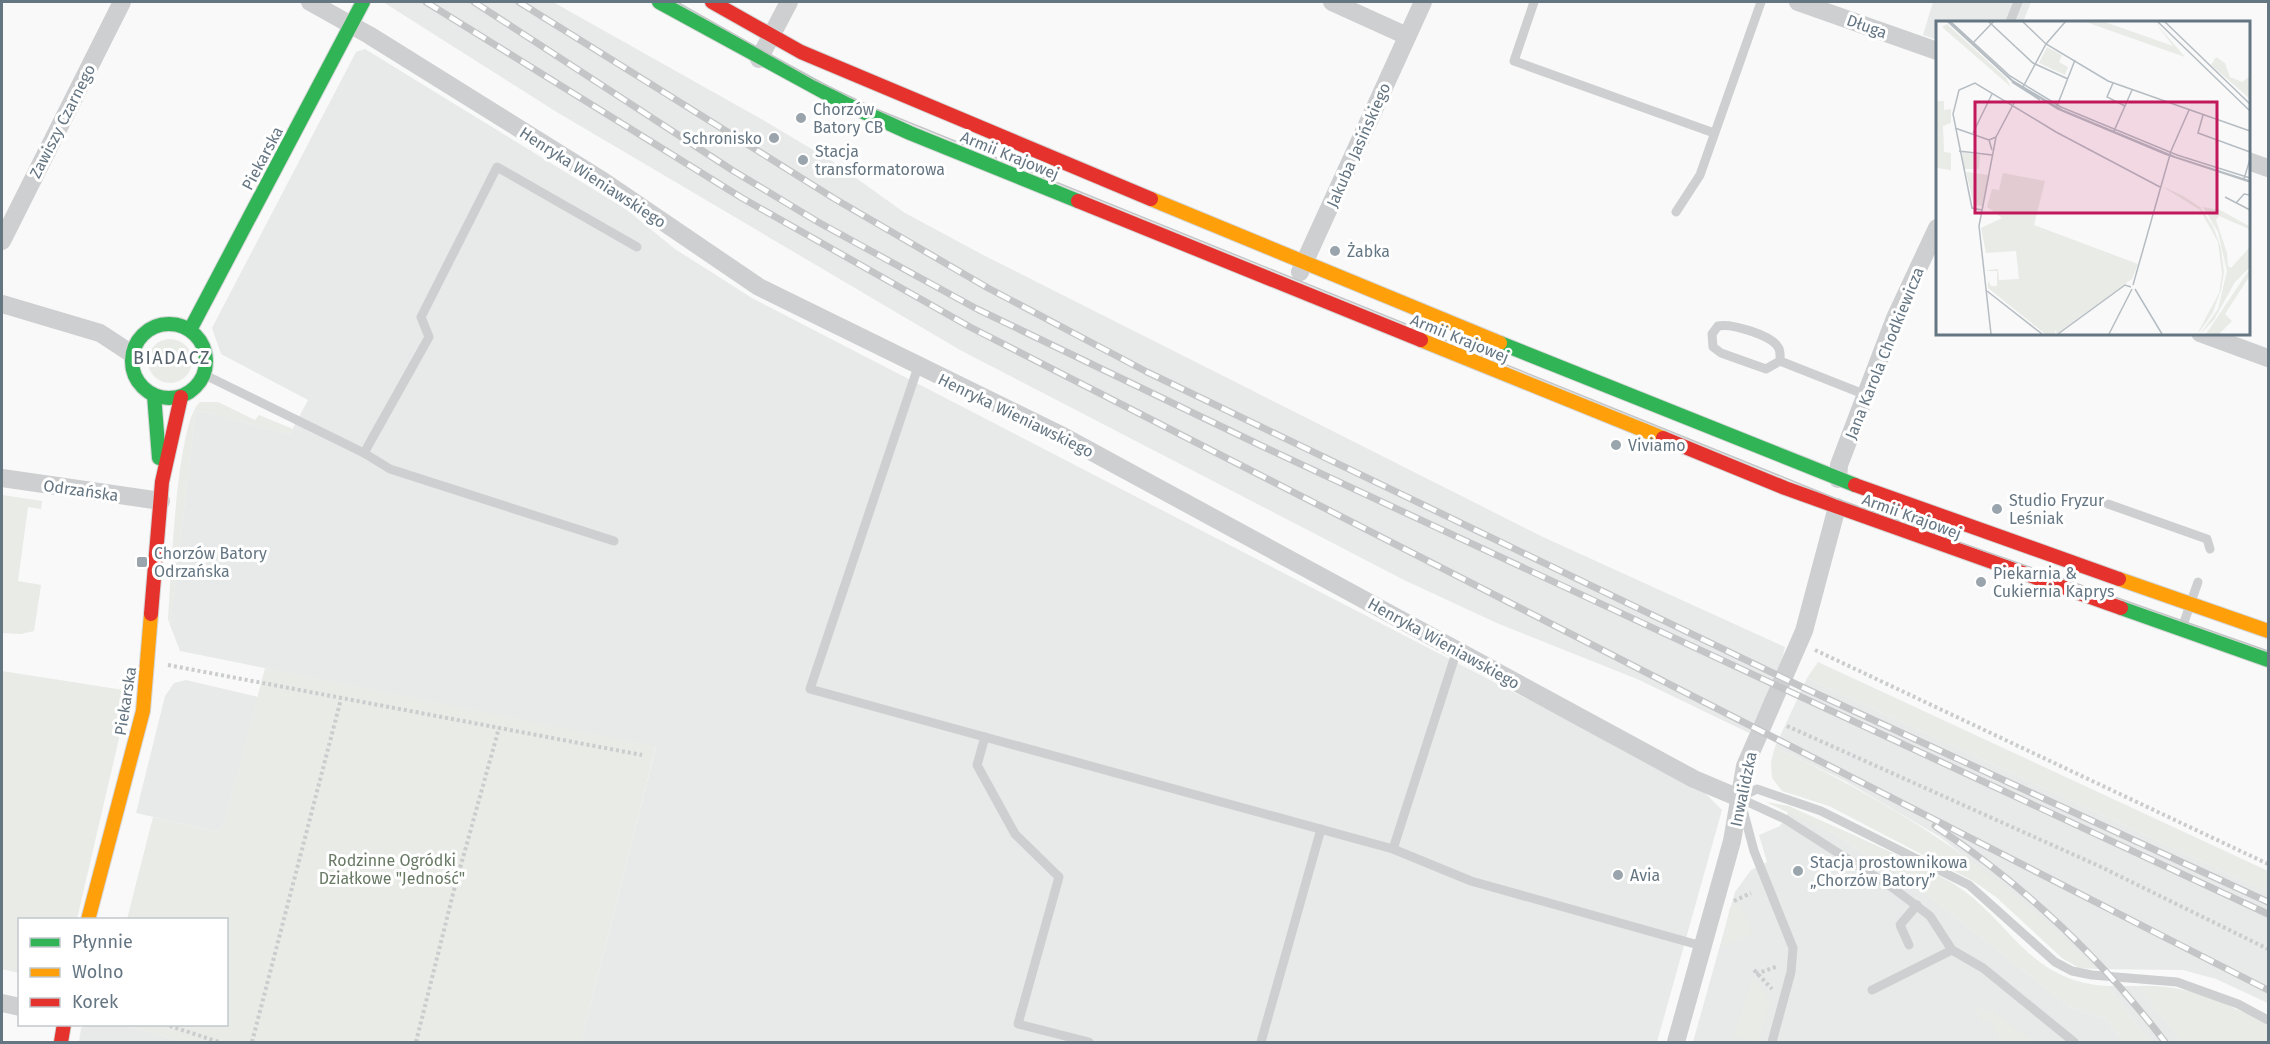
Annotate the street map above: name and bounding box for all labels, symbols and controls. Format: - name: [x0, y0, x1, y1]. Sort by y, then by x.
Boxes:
- street label: Długa: [1844, 10, 1889, 42]
- inset map: [1936, 21, 2249, 334]
- street label: Zawiszy Czarnego: [26, 61, 99, 181]
- street label: Jakuba Jasińskiego: [1322, 80, 1394, 210]
- place label: Chorzów Batory CB: [813, 100, 884, 137]
- marker: Chorzów Batory CB: [794, 111, 808, 125]
- street label: Piekarska: [238, 123, 287, 193]
- street label: Henryka Wieniawskiego: [516, 123, 669, 232]
- street label: Armii Krajowej: [958, 127, 1062, 184]
- place label: Schronisko: [682, 129, 762, 148]
- marker: Schronisko: [767, 131, 781, 145]
- place label: Stacja transformatorowa: [815, 142, 945, 179]
- marker: Stacja transformatorowa: [796, 153, 810, 167]
- place label: Żabka: [1347, 241, 1390, 261]
- marker: Żabka: [1328, 244, 1342, 258]
- street label: Jana Karola Chodkiewicza: [1841, 264, 1928, 442]
- street label: Armii Krajowej: [1408, 310, 1512, 367]
- district label: BIADACZ: [133, 347, 211, 369]
- street label: Henryka Wieniawskiego: [935, 370, 1097, 461]
- place label: Viviamo: [1628, 436, 1686, 455]
- marker: Viviamo: [1609, 438, 1623, 452]
- street label: Odrzańska: [42, 476, 120, 505]
- street label: Armii Krajowej: [1860, 490, 1964, 543]
- place label: Studio Fryzur Leśniak: [2009, 491, 2105, 528]
- marker: Studio Fryzur Leśniak: [1990, 502, 2004, 516]
- place label: Chorzów Batory Odrzańska: [154, 544, 267, 581]
- marker: Chorzów Batory Odrzańska: [135, 555, 149, 569]
- place label: Piekarnia & Cukiernia Kaprys: [1993, 564, 2114, 601]
- marker: Piekarnia & Cukiernia Kaprys: [1974, 575, 1988, 589]
- street label: Henryka Wieniawskiego: [1365, 594, 1523, 693]
- street label: Piekarska: [111, 665, 140, 737]
- street label: Inwalidzka: [1726, 750, 1761, 828]
- park label: Rodzinne Ogródki Działkowe "Jedność": [319, 851, 465, 888]
- place label: Stacja prostownikowa „Chorzów Batory”: [1810, 853, 1968, 890]
- marker: Stacja prostownikowa „Chorzów Batory”: [1791, 864, 1805, 878]
- place label: Avia: [1630, 866, 1660, 885]
- marker: Avia: [1611, 868, 1625, 882]
- legend: [18, 918, 228, 1026]
- text: Płynnie: [72, 931, 133, 953]
- text: Wolno: [72, 961, 124, 983]
- text: Korek: [72, 991, 119, 1013]

